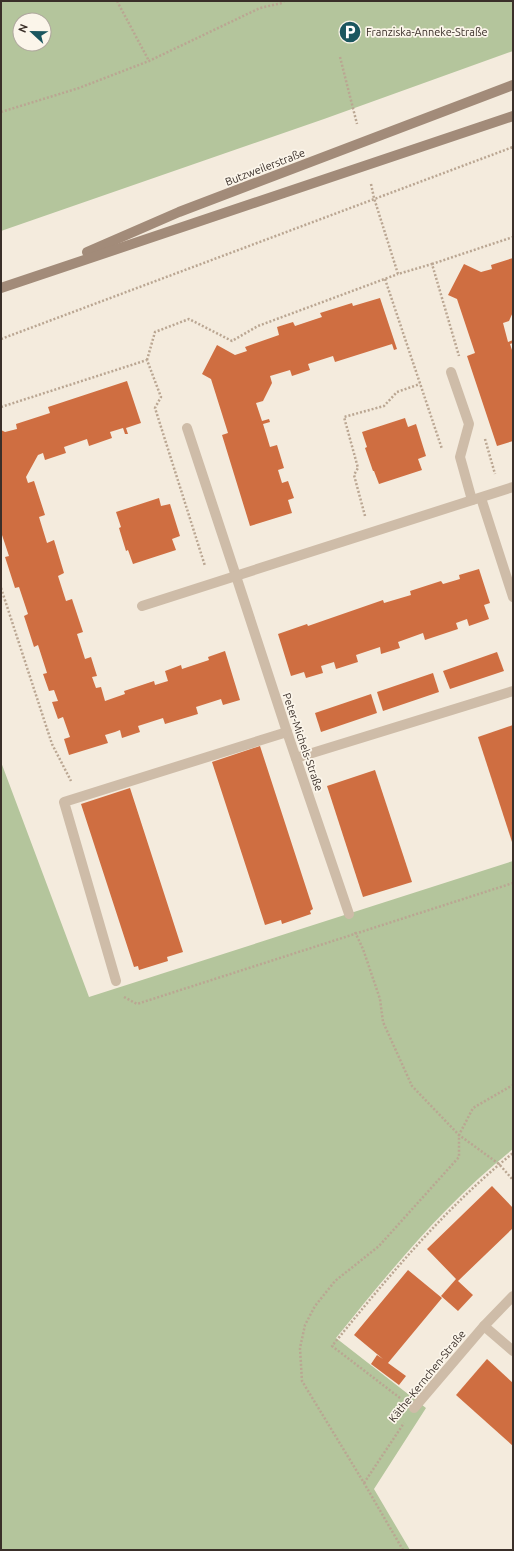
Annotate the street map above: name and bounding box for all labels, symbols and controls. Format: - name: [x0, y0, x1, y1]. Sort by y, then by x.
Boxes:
- north arrow: [12, 12, 52, 52]
- parking icon: Franziska-Anneke-Straße: [337, 19, 363, 45]
- text: N: [16, 22, 30, 34]
- place label: Franziska-Anneke-Straße: [366, 26, 488, 38]
- street label: Butzweilerstraße: [223, 146, 307, 188]
- street label: Peter-Michels-Straße: [281, 691, 325, 793]
- street label: Käthe-Kernchen-Straße: [386, 1328, 468, 1424]

